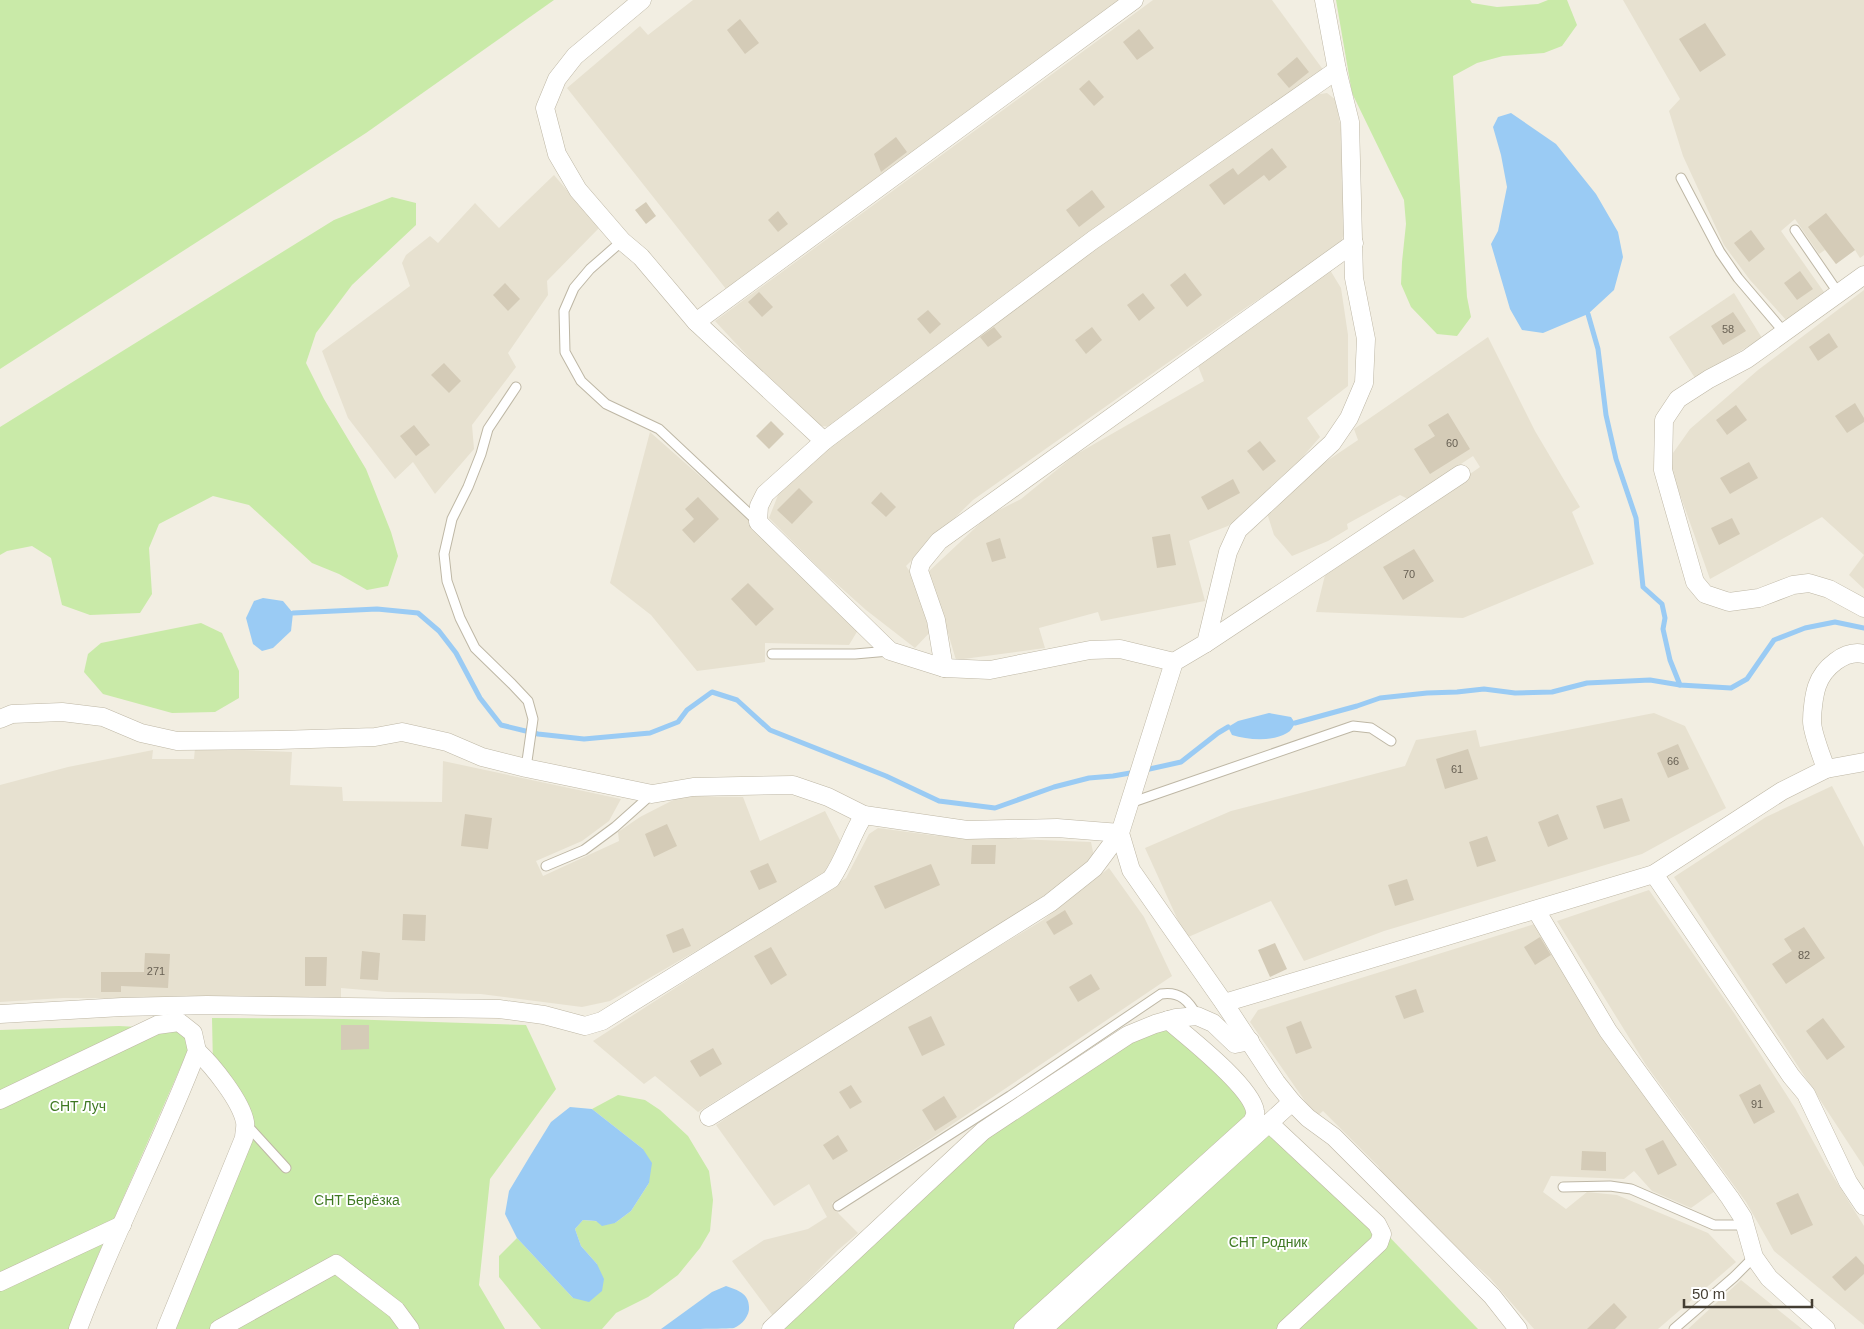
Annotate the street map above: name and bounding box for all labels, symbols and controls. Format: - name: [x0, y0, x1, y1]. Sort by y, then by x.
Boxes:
- house number: 58: [1722, 323, 1734, 335]
- house number: 60: [1446, 437, 1458, 449]
- house number: 70: [1403, 568, 1415, 580]
- house number: 66: [1667, 755, 1679, 767]
- house number: 61: [1451, 763, 1463, 775]
- house number: 82: [1798, 949, 1810, 961]
- house number: 271: [147, 965, 165, 977]
- park label: СНТ Луч: [50, 1098, 106, 1114]
- house number: 91: [1751, 1098, 1763, 1110]
- park label: СНТ Берёзка: [314, 1192, 400, 1208]
- park label: СНТ Родник: [1229, 1234, 1308, 1250]
- scale bar: [1684, 1276, 1812, 1308]
- text: 50 m: [1692, 1285, 1725, 1302]

